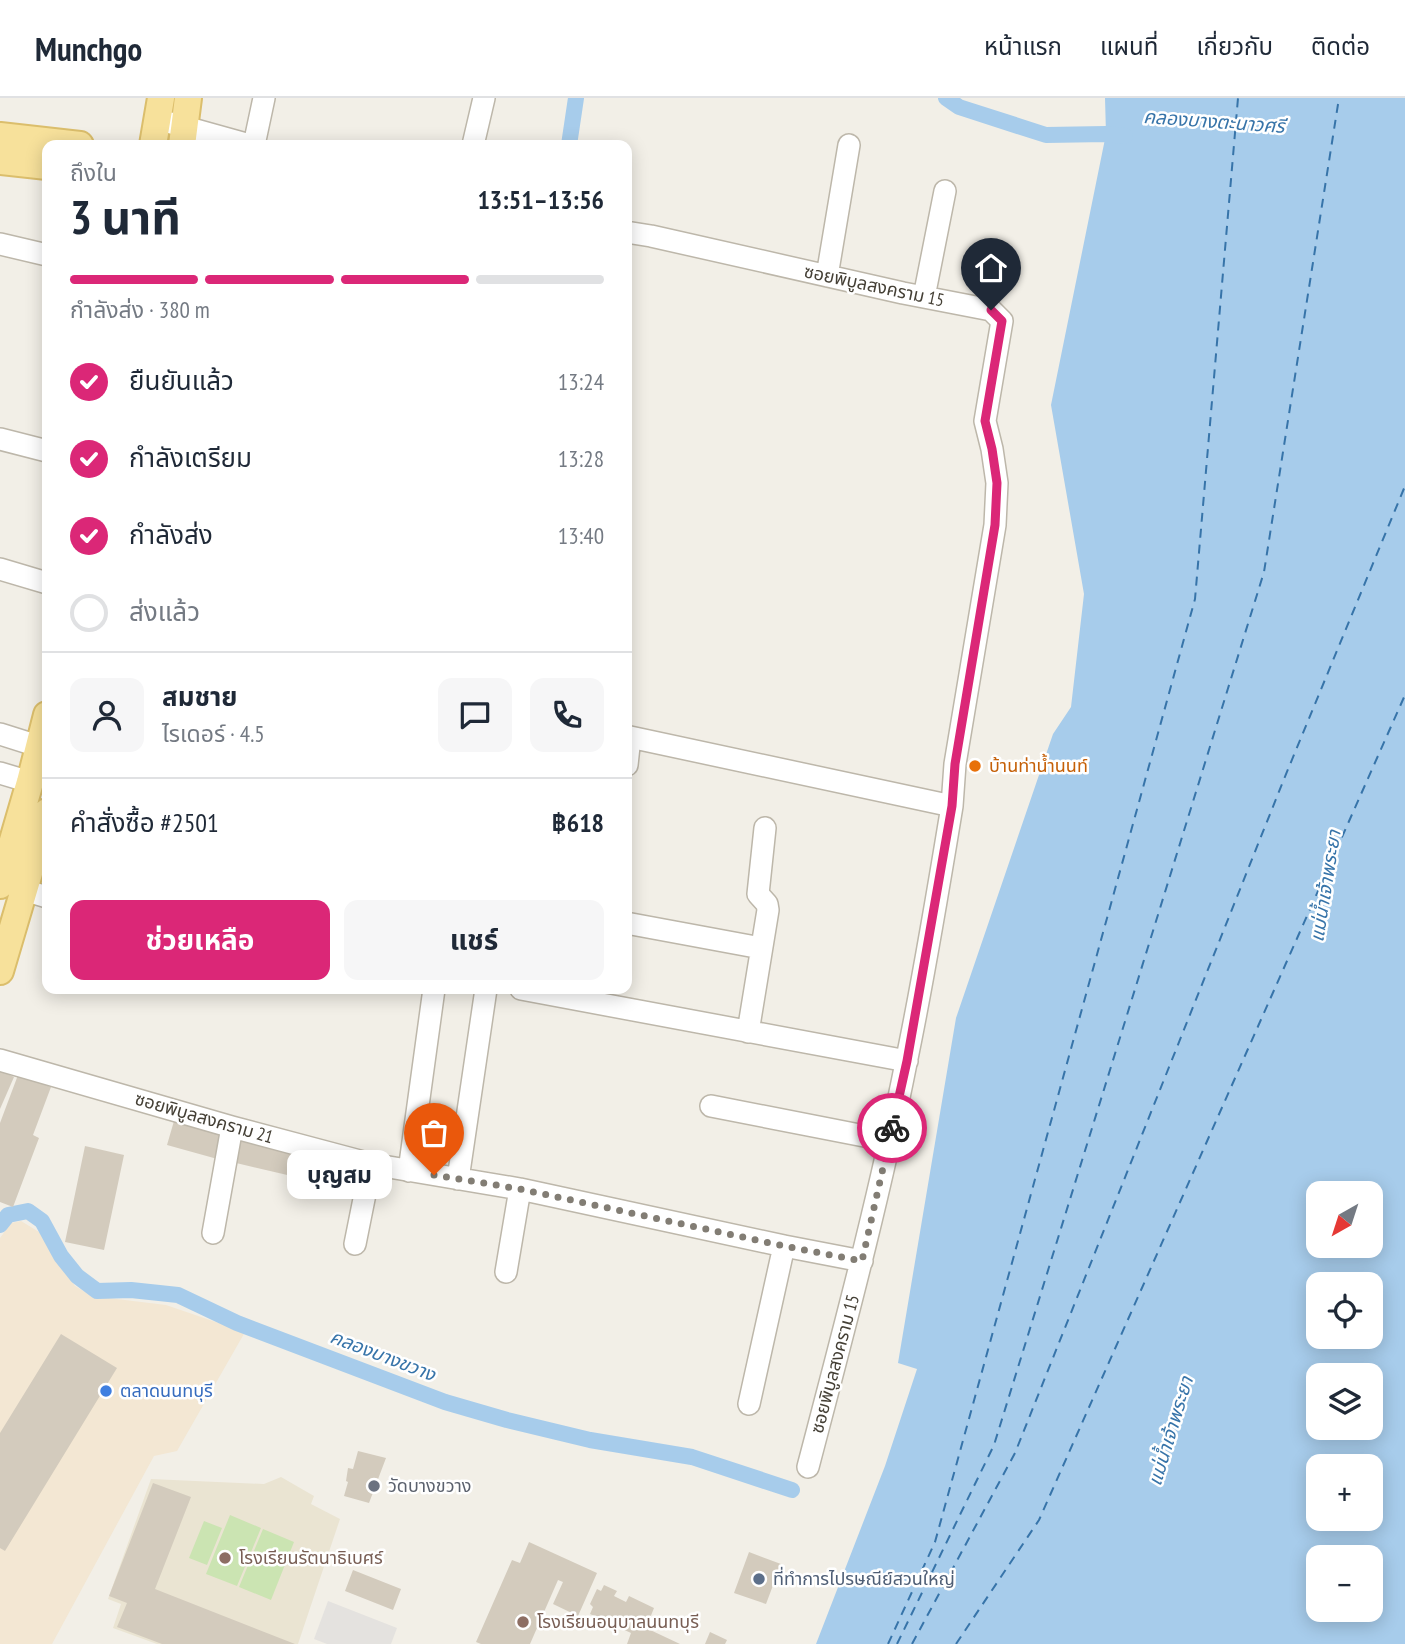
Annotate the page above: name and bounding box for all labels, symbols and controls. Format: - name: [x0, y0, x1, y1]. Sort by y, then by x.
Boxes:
- text: Munchgo: [35, 27, 142, 70]
- text: หน้าแรก: [984, 31, 1062, 62]
- text: แผนที่: [1100, 31, 1158, 62]
- text: เกี่ยวกับ: [1196, 31, 1273, 62]
- text: ติดต่อ: [1311, 31, 1370, 62]
- water label: คลองบางตะนาวศรี: [1143, 104, 1289, 138]
- text: ถึงใน: [70, 158, 117, 187]
- text: 13:51–13:56: [477, 183, 604, 216]
- text: 3 นาที: [70, 187, 181, 247]
- pin: [961, 238, 1021, 310]
- icon: home: [972, 249, 1010, 287]
- street label: ซอยพิบูลสงคราม 15: [802, 259, 946, 313]
- text: กำลังส่ง · 380 m: [70, 295, 210, 324]
- icon: check: [70, 363, 108, 401]
- text: ยืนยันแล้ว: [129, 364, 234, 397]
- text: 13:24: [558, 367, 604, 396]
- icon: check: [70, 440, 108, 478]
- text: กำลังเตรียม: [129, 441, 252, 474]
- text: 13:28: [558, 444, 604, 473]
- icon: check: [70, 517, 108, 555]
- text: กำลังส่ง: [129, 518, 213, 551]
- text: 13:40: [558, 521, 604, 550]
- text: ส่งแล้ว: [129, 595, 200, 628]
- button: person: [70, 678, 144, 752]
- button: chat: [438, 678, 512, 752]
- button: phone: [530, 678, 604, 752]
- text: สมชาย: [162, 680, 238, 713]
- text: ไรเดอร์ · 4.5: [162, 719, 265, 748]
- place label: บ้านท่าน้ำนนท์: [989, 753, 1088, 777]
- marker: บ้านท่าน้ำนนท์: [967, 758, 983, 774]
- text: คำสั่งซื้อ #2501: [70, 806, 219, 839]
- text: ฿618: [552, 806, 604, 839]
- water label: แม่น้ำเจ้าพระยา: [1303, 827, 1346, 943]
- button: ช่วยเหลือ: [70, 900, 330, 980]
- button: แชร์: [344, 900, 604, 980]
- street label: ซอยพิบูลสงคราม 21: [132, 1087, 276, 1149]
- courier: [857, 1093, 927, 1163]
- pin: [404, 1103, 464, 1175]
- icon: bike: [873, 1109, 911, 1147]
- icon: bag: [415, 1114, 453, 1152]
- callout: บุญสม: [287, 1150, 392, 1200]
- text: บุญสม: [307, 1160, 372, 1189]
- north arrow: [1306, 1181, 1382, 1258]
- map controls: [1306, 1181, 1383, 1622]
- button: locate: [1306, 1272, 1383, 1349]
- street label: ซอยพิบูลสงคราม 15: [805, 1292, 865, 1436]
- water label: คลองบางขวาง: [327, 1324, 440, 1386]
- button: layers: [1306, 1363, 1383, 1440]
- water label: แม่น้ำเจ้าพระยา: [1141, 1372, 1198, 1488]
- place label: ตลาดนนทบุรี: [120, 1379, 213, 1402]
- marker: ตลาดนนทบุรี: [98, 1383, 114, 1399]
- button: +: [1306, 1454, 1383, 1531]
- place label: วัดบางขวาง: [388, 1474, 471, 1497]
- marker: วัดบางขวาง: [366, 1478, 382, 1494]
- button: −: [1306, 1545, 1383, 1622]
- place label: โรงเรียนรัตนาธิเบศร์: [239, 1546, 384, 1569]
- marker: โรงเรียนรัตนาธิเบศร์: [217, 1550, 233, 1566]
- place label: ที่ทำการไปรษณีย์สวนใหญ่: [773, 1566, 955, 1590]
- marker: ที่ทำการไปรษณีย์สวนใหญ่: [751, 1571, 767, 1587]
- place label: โรงเรียนอนุบาลนนทบุรี: [537, 1610, 699, 1633]
- marker: โรงเรียนอนุบาลนนทบุรี: [515, 1614, 531, 1630]

